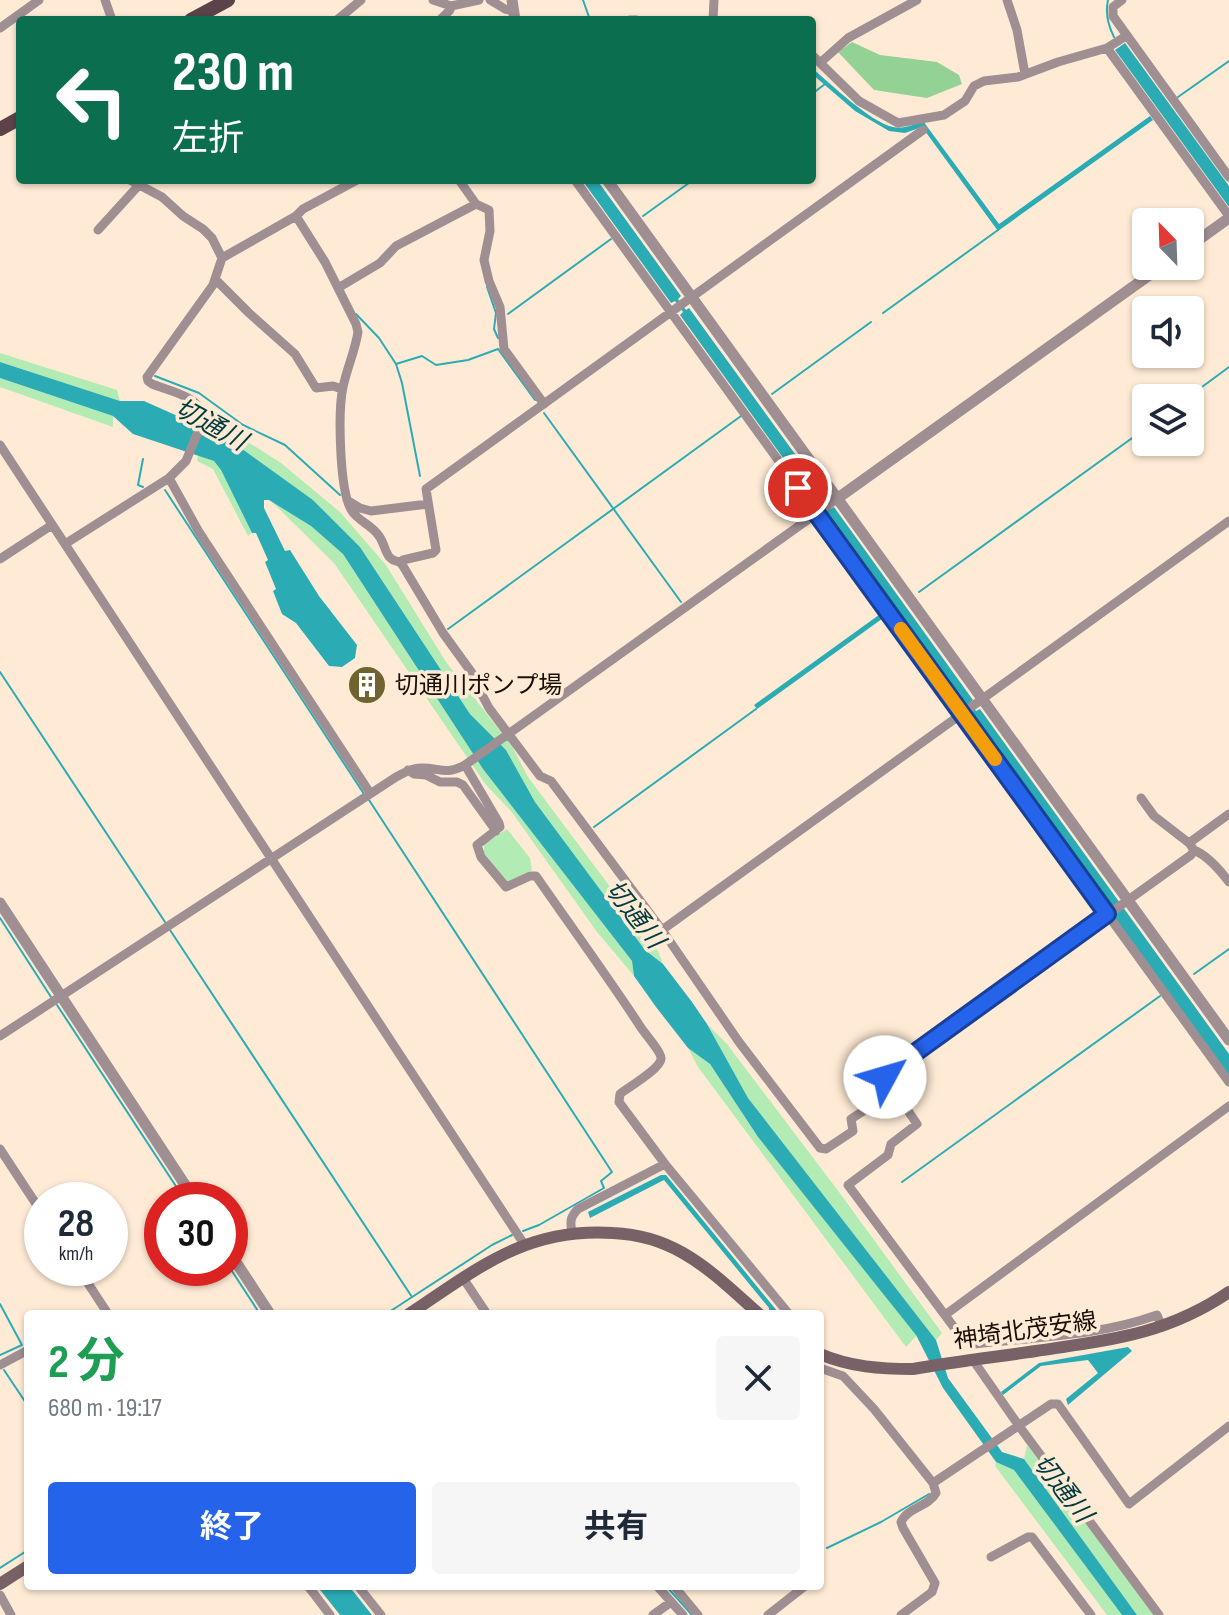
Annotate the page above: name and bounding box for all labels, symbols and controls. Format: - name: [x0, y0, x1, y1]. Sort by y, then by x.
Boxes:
- text: 230 m: [172, 40, 294, 107]
- icon: left: [40, 48, 144, 152]
- text: 左折: [172, 118, 244, 161]
- north arrow: [1132, 208, 1204, 280]
- map controls: [1132, 208, 1204, 456]
- button: sound: [1132, 296, 1204, 368]
- button: layers: [1132, 384, 1204, 456]
- water label: 切通川: [169, 393, 255, 459]
- pin: [764, 454, 832, 522]
- icon: arrive: [776, 466, 820, 510]
- building icon: 切通川ポンプ場: [346, 664, 388, 706]
- place label: 切通川ポンプ場: [395, 671, 562, 700]
- water label: 切通川: [598, 875, 672, 958]
- position arrow: [843, 1035, 927, 1119]
- speed limit sign: 30: [144, 1182, 248, 1286]
- text: 28: [58, 1200, 94, 1248]
- text: km/h: [59, 1242, 93, 1266]
- street label: 神埼北茂安線: [952, 1306, 1098, 1355]
- text: 2 分: [48, 1334, 125, 1391]
- button: close: [716, 1336, 800, 1420]
- text: 680 m · 19:17: [48, 1393, 162, 1424]
- water label: 切通川: [1026, 1449, 1100, 1532]
- button: 終了: [48, 1482, 416, 1574]
- button: 共有: [432, 1482, 800, 1574]

